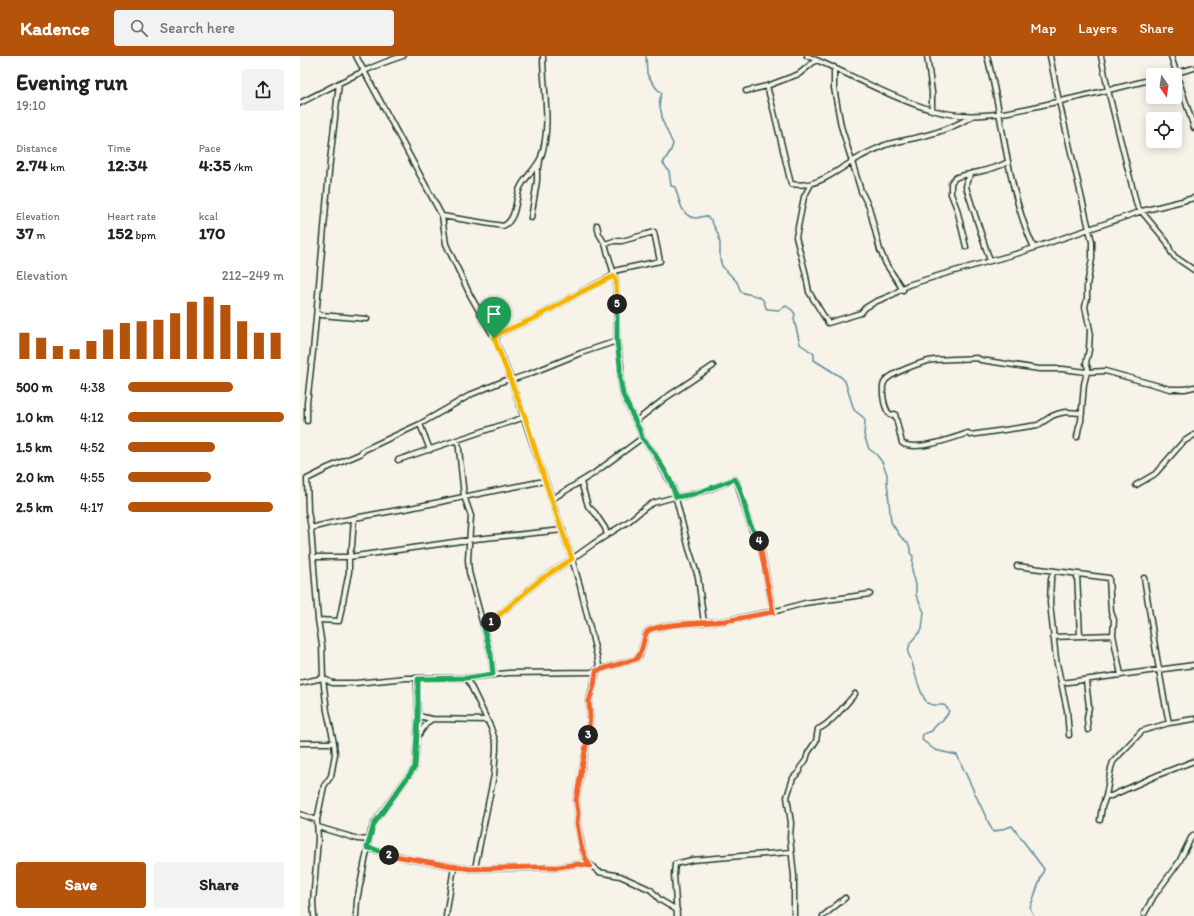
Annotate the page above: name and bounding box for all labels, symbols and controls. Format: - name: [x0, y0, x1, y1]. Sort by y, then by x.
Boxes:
- search box: [114, 10, 394, 46]
- text: Kadence: [20, 17, 90, 40]
- icon: search: [128, 17, 150, 39]
- text: Search here: [160, 19, 235, 37]
- text: Map: [1031, 20, 1056, 37]
- text: Layers: [1078, 20, 1117, 37]
- text: Share: [1139, 20, 1174, 37]
- north arrow: [1146, 68, 1182, 104]
- map controls: [1146, 68, 1182, 148]
- text: Evening run: [16, 69, 128, 96]
- button: share: [242, 69, 284, 111]
- text: 19:10: [16, 98, 46, 113]
- button: locate: [1146, 112, 1182, 148]
- text: Distance: [16, 142, 57, 155]
- text: Time: [107, 142, 131, 155]
- text: Pace: [199, 142, 221, 155]
- text: 2.74: [16, 155, 48, 175]
- text: 12:34: [107, 155, 148, 175]
- text: 4:35: [199, 155, 231, 175]
- text: km: [48, 161, 65, 174]
- text: /km: [231, 161, 253, 174]
- text: Elevation: [16, 210, 60, 223]
- text: Heart rate: [107, 210, 156, 223]
- text: kcal: [199, 210, 218, 223]
- text: 37: [16, 223, 34, 243]
- text: 152: [107, 223, 133, 243]
- text: 170: [199, 223, 225, 243]
- text: m: [34, 229, 45, 242]
- text: bpm: [133, 229, 156, 242]
- text: Elevation: [16, 268, 68, 283]
- text: 212–249 m: [222, 268, 284, 283]
- pin: 5: [607, 294, 627, 314]
- pin: [477, 297, 511, 338]
- text: 5: [614, 297, 620, 310]
- icon: arrive: [483, 303, 505, 325]
- text: 500 m: [16, 380, 53, 395]
- text: 4:38: [80, 380, 105, 395]
- text: 1.0 km: [16, 410, 53, 425]
- text: 4:12: [80, 410, 104, 425]
- text: 1.5 km: [16, 440, 52, 455]
- text: 4:52: [80, 440, 105, 455]
- text: 2.0 km: [16, 470, 54, 485]
- text: 4:55: [80, 470, 105, 485]
- text: 2.5 km: [16, 500, 53, 515]
- text: 4:17: [80, 500, 103, 515]
- pin: 4: [749, 531, 769, 551]
- text: 4: [756, 534, 762, 547]
- pin: 1: [481, 612, 501, 632]
- text: 1: [488, 615, 494, 628]
- pin: 3: [578, 725, 598, 745]
- text: 3: [585, 728, 591, 741]
- pin: 2: [379, 845, 399, 865]
- text: 2: [386, 848, 392, 861]
- button: Save: [16, 862, 146, 908]
- button: Share: [154, 862, 284, 908]

